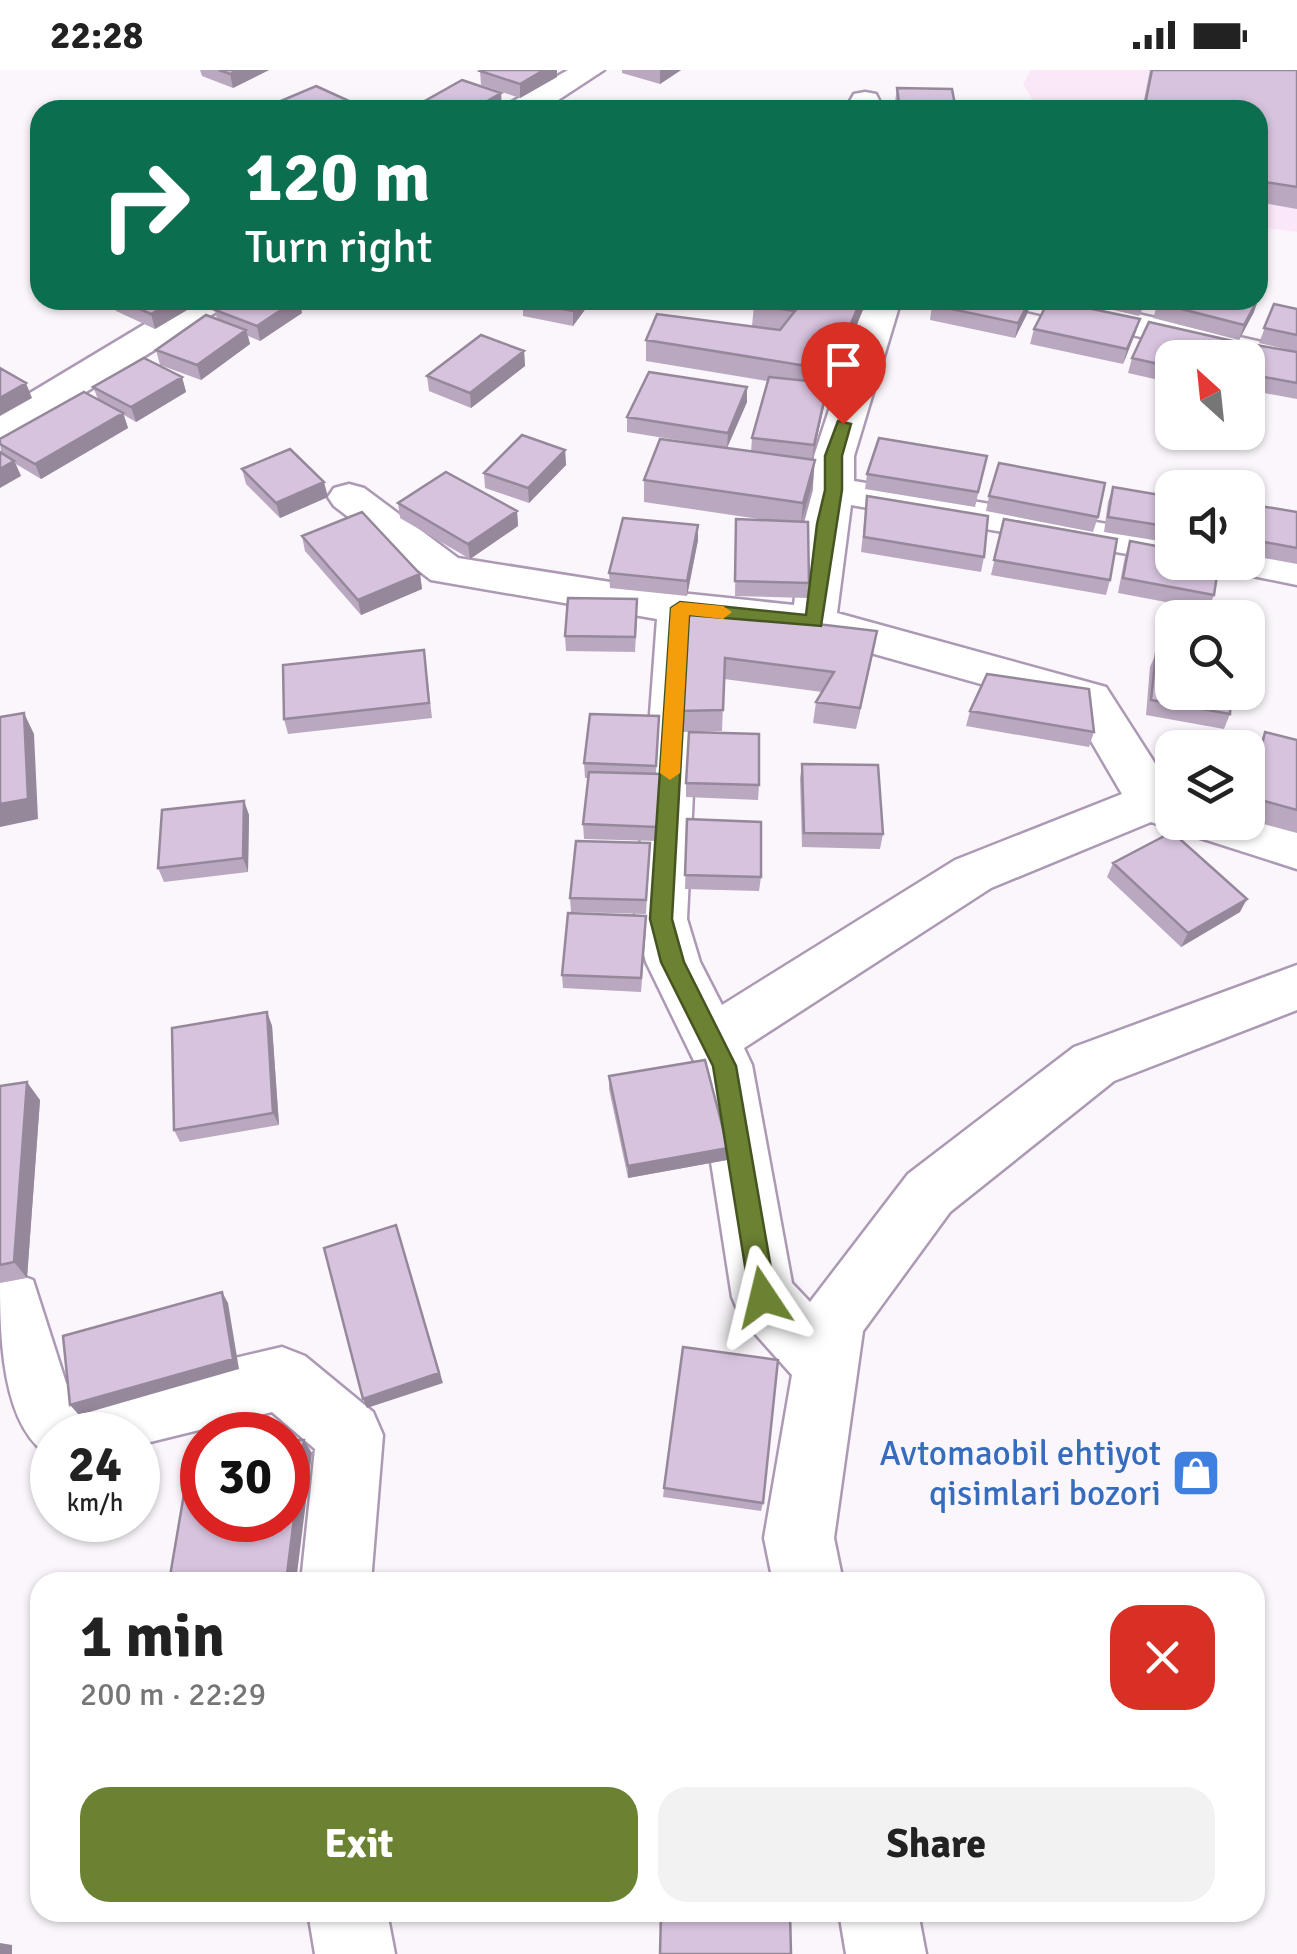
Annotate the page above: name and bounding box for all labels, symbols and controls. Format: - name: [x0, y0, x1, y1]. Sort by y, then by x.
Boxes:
- text: 22:28: [50, 12, 143, 59]
- text: 120 m: [245, 134, 430, 220]
- icon: right: [80, 140, 210, 270]
- text: Turn right: [245, 220, 433, 275]
- pin: [801, 322, 886, 425]
- icon: arrive: [816, 337, 871, 392]
- north arrow: [1155, 340, 1265, 450]
- map controls: [1155, 340, 1265, 840]
- button: sound: [1155, 470, 1265, 580]
- button: search: [1155, 600, 1265, 710]
- button: layers: [1155, 730, 1265, 840]
- position arrow: [711, 1245, 815, 1349]
- speed limit sign: 30: [180, 1412, 310, 1542]
- place label: Avtomaobil ehtiyot qisimlari bozori: [880, 1432, 1161, 1515]
- text: 24: [68, 1434, 122, 1496]
- shop icon: Avtomaobil ehtiyot qisimlari bozori: [1170, 1447, 1222, 1499]
- text: km/h: [67, 1487, 123, 1518]
- text: 1 min: [80, 1600, 225, 1674]
- button: close: [1110, 1605, 1215, 1710]
- text: 200 m · 22:29: [80, 1675, 266, 1714]
- button: Exit: [80, 1787, 638, 1902]
- button: Share: [658, 1787, 1215, 1902]

